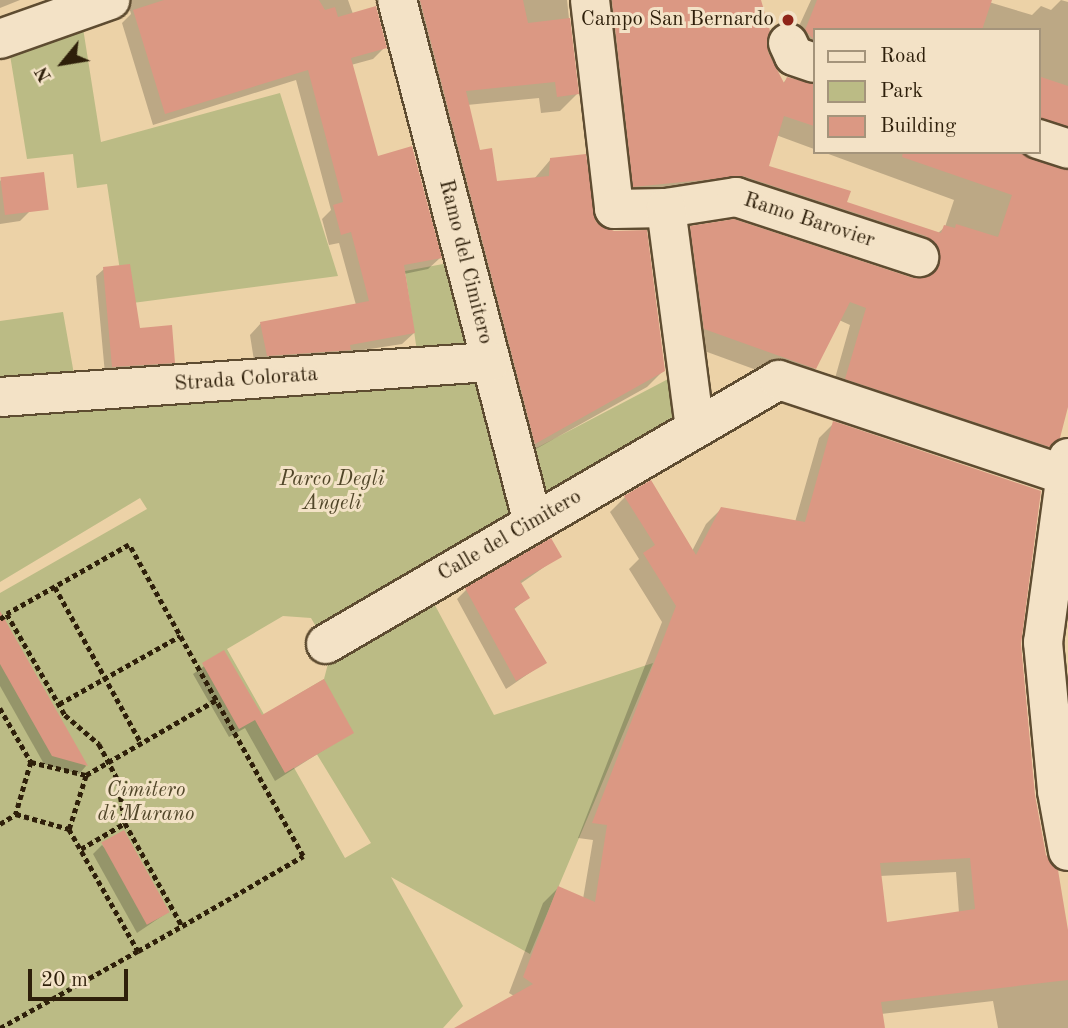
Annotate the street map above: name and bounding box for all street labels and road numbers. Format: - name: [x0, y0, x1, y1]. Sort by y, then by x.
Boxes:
- street label: Ramo del Cimitero: [432, 177, 498, 347]
- street label: Ramo Barovier: [740, 188, 878, 254]
- street label: Strada Colorata: [173, 362, 319, 398]
- street label: Calle del Cimitero: [434, 485, 586, 587]

